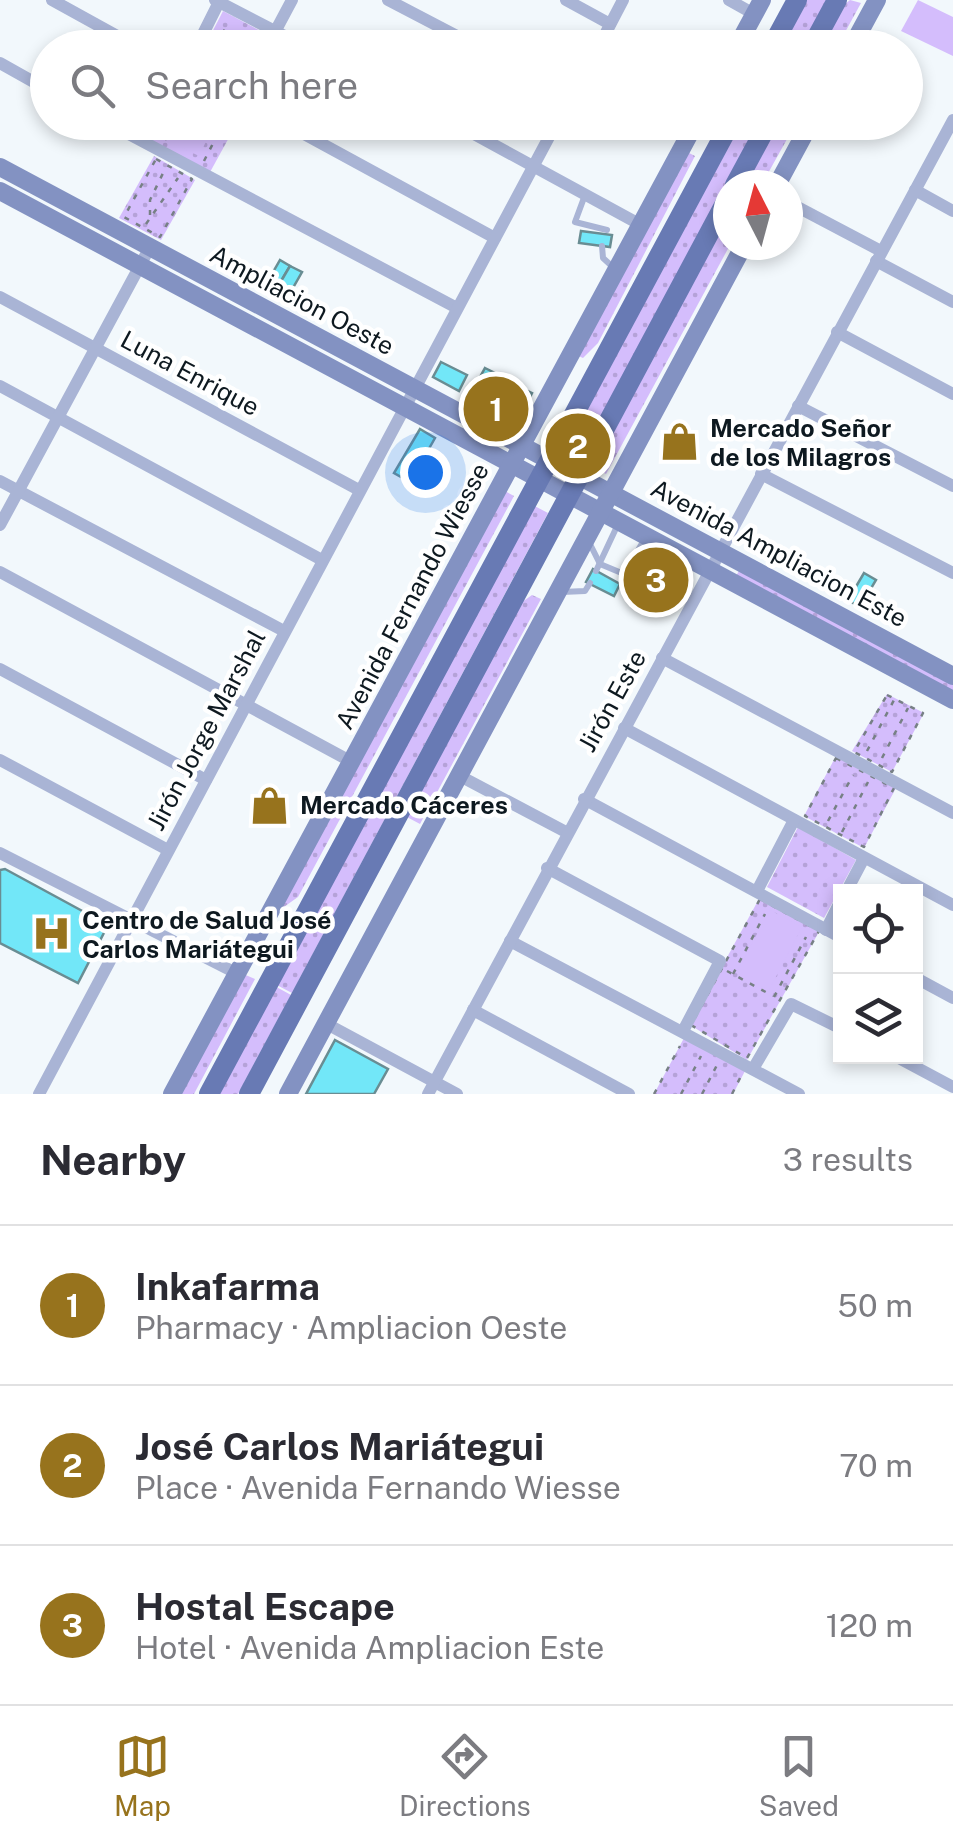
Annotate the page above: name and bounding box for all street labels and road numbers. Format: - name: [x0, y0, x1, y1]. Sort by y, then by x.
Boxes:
- street label: Ampliacion Oeste: [205, 239, 399, 361]
- street label: Luna Enrique: [116, 324, 264, 422]
- street label: Avenida Fernando Wiesse: [329, 458, 495, 734]
- street label: Avenida Ampliacion Este: [646, 473, 912, 633]
- street label: Jirón Jorge Marshal: [140, 625, 272, 835]
- street label: Jirón Este: [572, 645, 652, 757]

